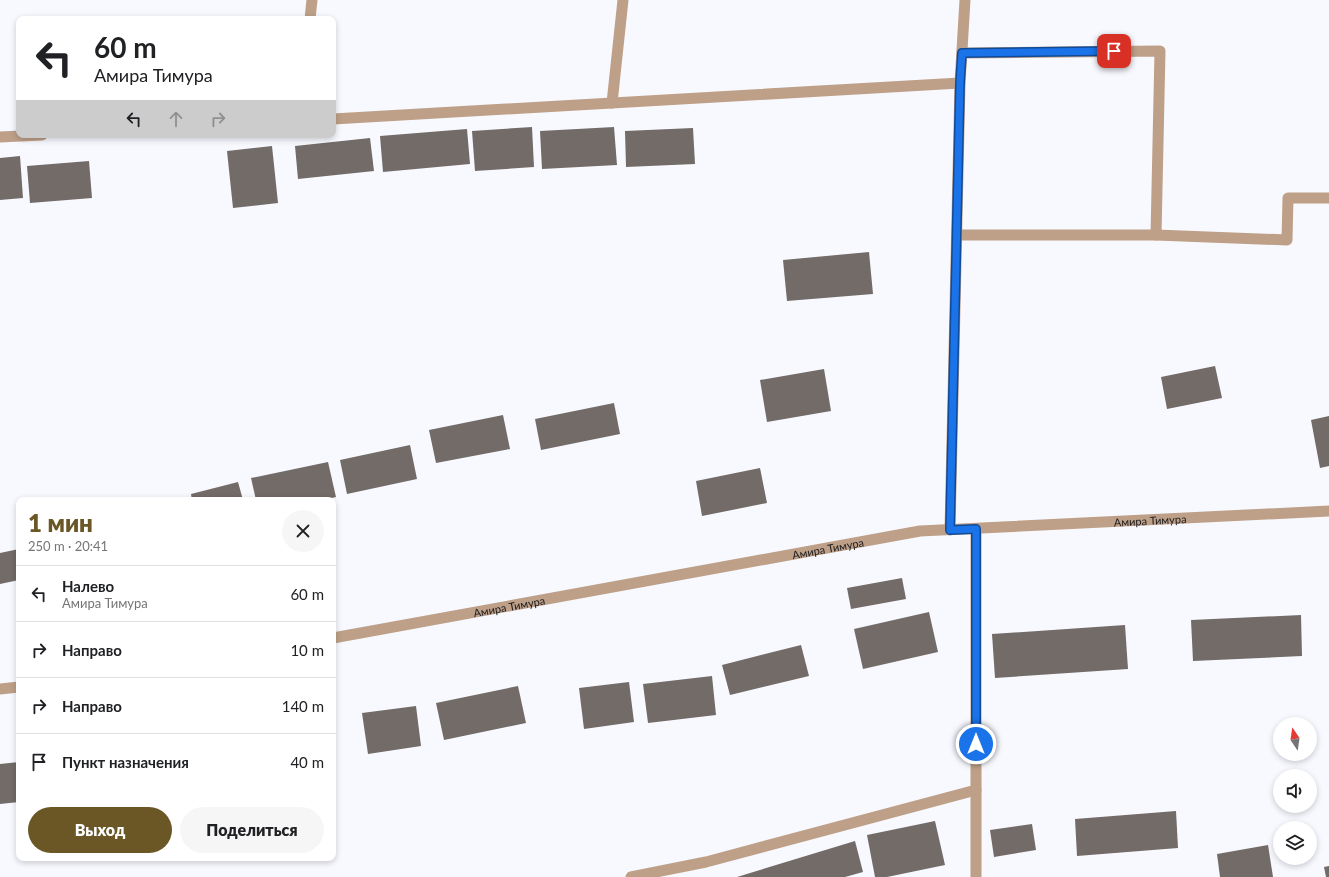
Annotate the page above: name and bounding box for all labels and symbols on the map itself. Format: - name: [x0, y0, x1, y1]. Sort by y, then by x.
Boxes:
- pin: [1097, 34, 1131, 68]
- street label: Амира Тимура: [1113, 511, 1187, 528]
- street label: Амира Тимура: [791, 535, 865, 561]
- street label: Амира Тимура: [472, 593, 546, 619]
- north arrow: [1273, 717, 1317, 761]
- position arrow: [955, 723, 997, 765]

